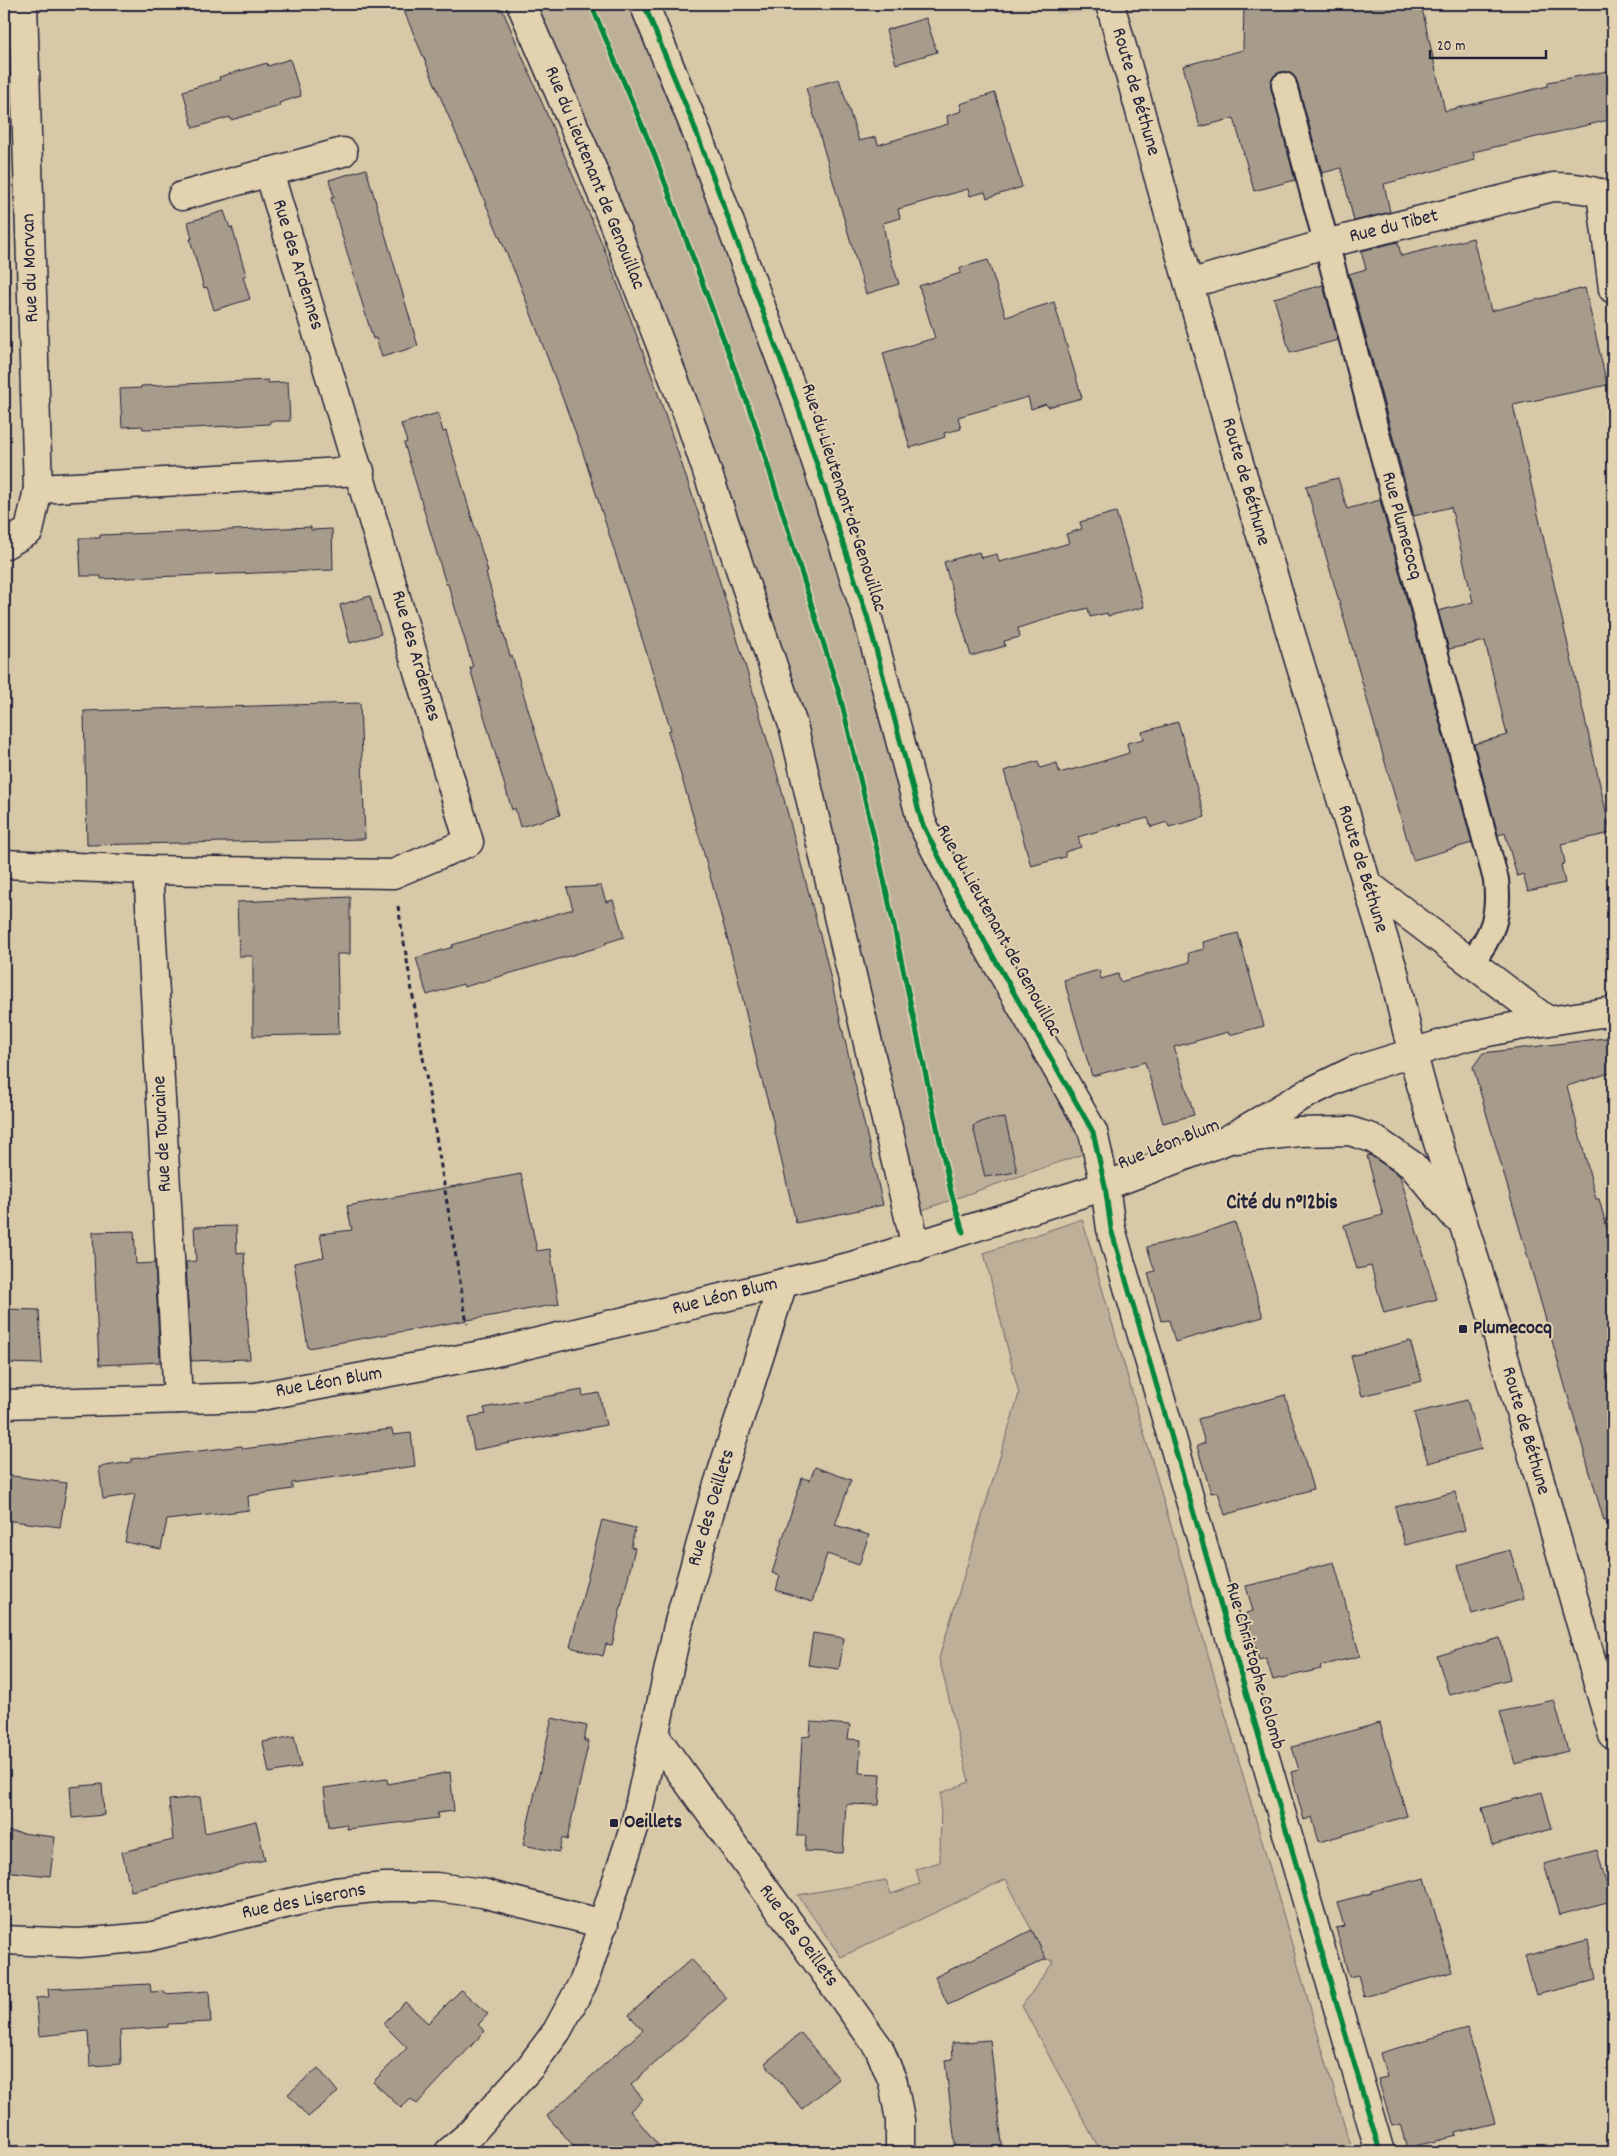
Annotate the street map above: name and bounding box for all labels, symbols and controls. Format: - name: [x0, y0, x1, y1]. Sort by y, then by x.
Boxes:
- street label: Route de Béthune: [1103, 25, 1167, 160]
- scale bar: [1430, 28, 1546, 60]
- text: 20 m: [1437, 36, 1465, 58]
- street label: Rue du Lieutenant de Genouillac: [536, 62, 652, 294]
- street label: Rue des Ardennes: [264, 196, 330, 334]
- street label: Rue du Tibet: [1347, 202, 1441, 252]
- street label: Rue du Morvan: [15, 213, 47, 323]
- street label: Rue du Lieutenant de Genouillac: [793, 380, 893, 616]
- street label: Route de Béthune: [1213, 415, 1277, 550]
- street label: Rue Plumecocq: [1373, 469, 1429, 583]
- street label: Rue des Ardennes: [383, 587, 447, 725]
- street label: Route de Béthune: [1329, 802, 1395, 936]
- street label: Rue du Lieutenant de Genouillac: [928, 820, 1068, 1042]
- street label: Rue de Touraine: [146, 1075, 180, 1193]
- street label: Rue Léon Blum: [1114, 1112, 1224, 1178]
- district label: Cité du n°12bis: [1226, 1189, 1338, 1219]
- street label: Rue Léon Blum: [669, 1270, 781, 1324]
- place label: Plumecocq: [1473, 1315, 1552, 1343]
- marker: Plumecocq: [1457, 1323, 1469, 1335]
- street label: Rue Léon Blum: [273, 1360, 385, 1406]
- street label: Route de Béthune: [1493, 1364, 1557, 1499]
- street label: Rue des Oeillets: [681, 1446, 743, 1570]
- street label: Rue Christophe Colomb: [1217, 1579, 1291, 1753]
- place label: Oeillets: [624, 1809, 682, 1837]
- marker: Oeillets: [608, 1817, 620, 1829]
- street label: Rue des Liserons: [240, 1876, 368, 1928]
- street label: Rue des Oeillets: [751, 1879, 845, 1993]

